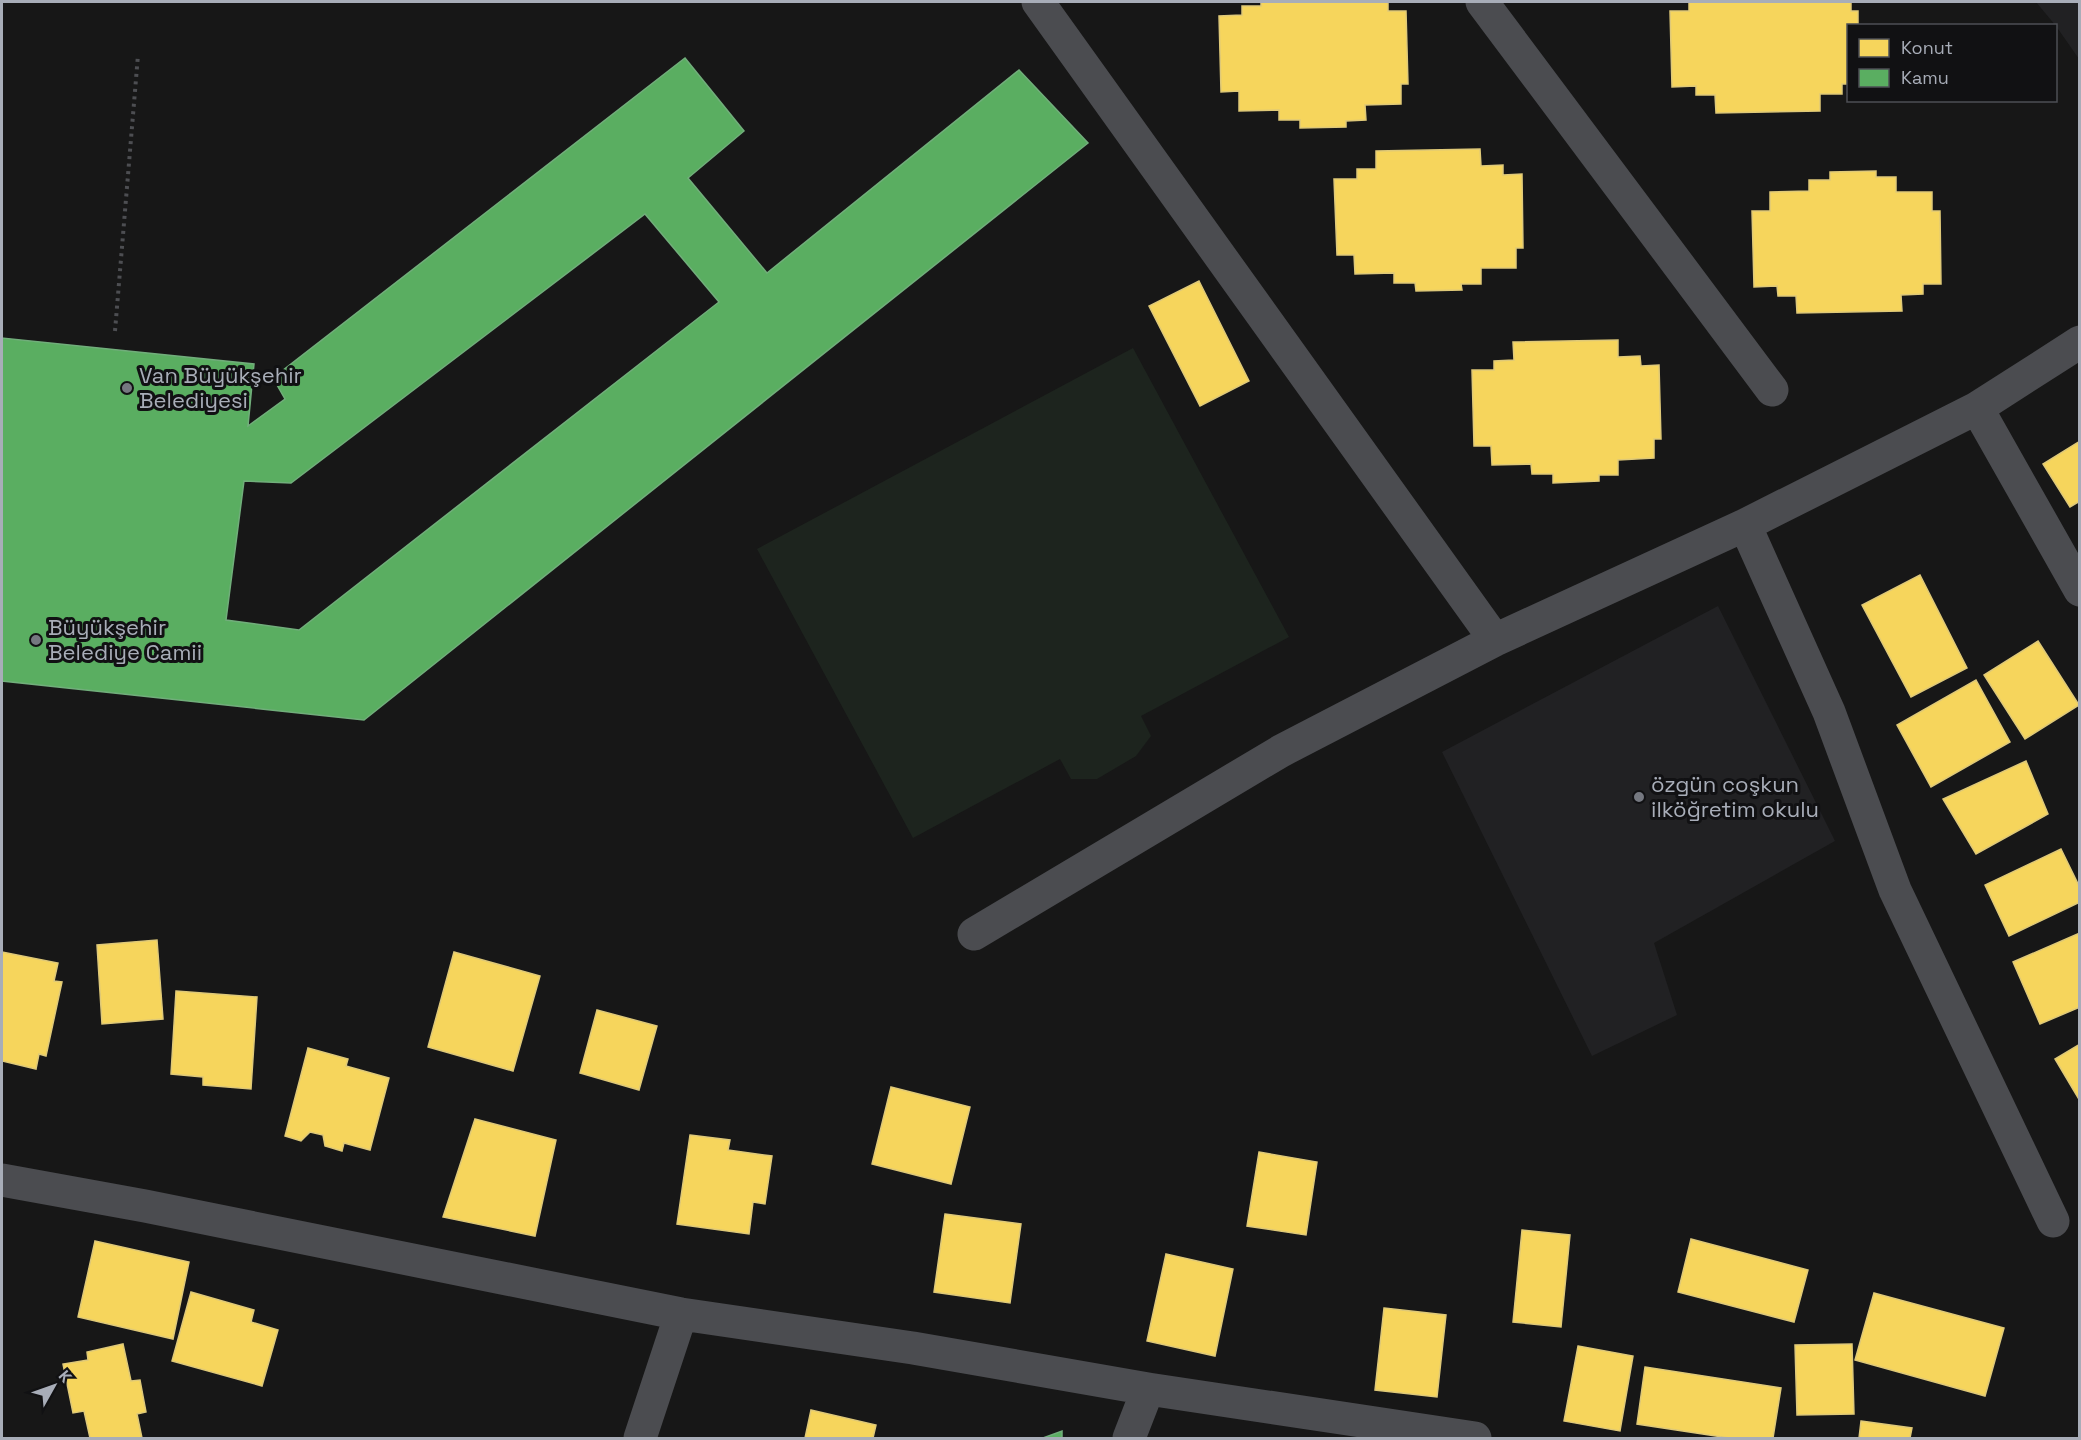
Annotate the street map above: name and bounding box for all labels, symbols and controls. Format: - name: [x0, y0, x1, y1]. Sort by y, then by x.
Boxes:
- legend: [1847, 24, 2057, 102]
- text: Konut: [1901, 36, 1953, 59]
- text: Kamu: [1901, 66, 1949, 89]
- place label: Van Büyükşehir Belediyesi: [139, 361, 302, 414]
- marker: Van Büyükşehir Belediyesi: [120, 381, 134, 395]
- place label: Büyükşehir Belediye Camii: [48, 613, 202, 666]
- marker: Büyükşehir Belediye Camii: [29, 633, 43, 647]
- place label: özgün coşkun ilköğretim okulu: [1651, 770, 1819, 823]
- marker: özgün coşkun ilköğretim okulu: [1632, 790, 1646, 804]
- north arrow: [24, 1356, 84, 1416]
- text: K: [54, 1366, 76, 1387]

